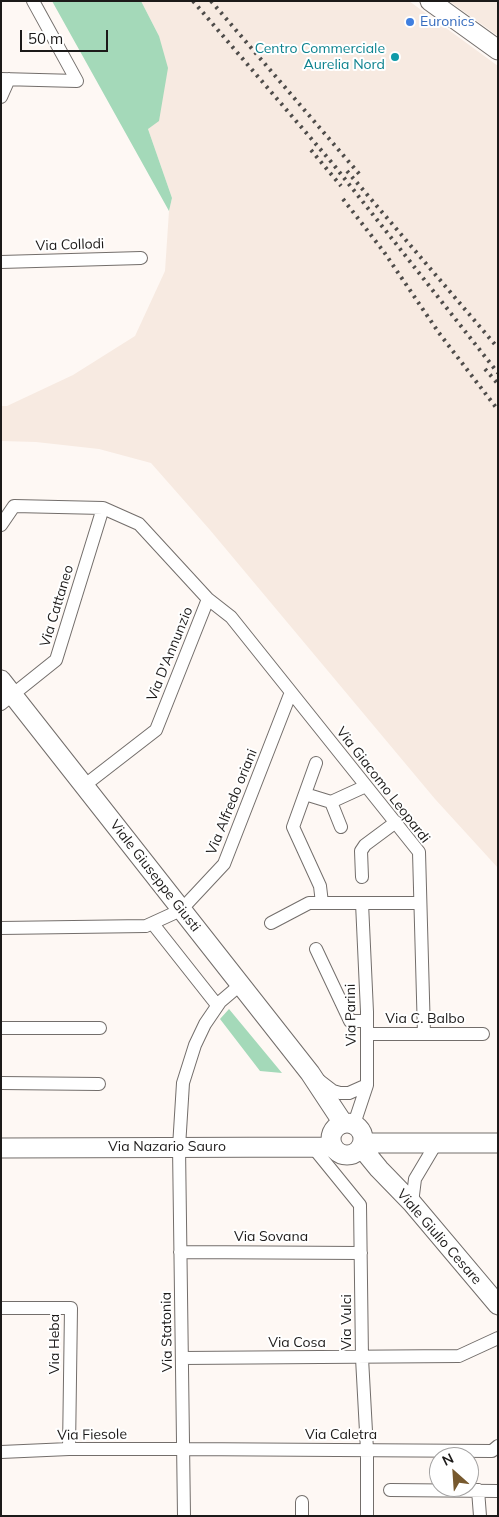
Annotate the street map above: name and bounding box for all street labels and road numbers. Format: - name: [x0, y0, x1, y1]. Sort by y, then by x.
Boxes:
- street label: Via Collodi: [35, 235, 105, 255]
- street label: Via Cattaneo: [37, 563, 77, 649]
- street label: Via D'Annunzio: [143, 604, 197, 704]
- street label: Via Giacomo Leopardi: [333, 724, 433, 846]
- street label: Via Alfredo oriani: [203, 747, 261, 857]
- street label: Viale Giuseppe Giusti: [106, 817, 204, 935]
- street label: Via Parini: [342, 984, 360, 1046]
- street label: Via C. Balbo: [385, 1011, 465, 1027]
- street label: Via Nazario Sauro: [108, 1139, 226, 1155]
- street label: Viale Giulio Cesare: [393, 1186, 485, 1288]
- street label: Via Sovana: [234, 1229, 308, 1245]
- street label: Via Statonia: [158, 1292, 176, 1372]
- street label: Via Vulci: [339, 1294, 355, 1350]
- street label: Via Heba: [47, 1314, 63, 1374]
- street label: Via Cosa: [268, 1335, 326, 1351]
- street label: Via Fiesole: [57, 1426, 127, 1444]
- street label: Via Caletra: [305, 1427, 377, 1443]

